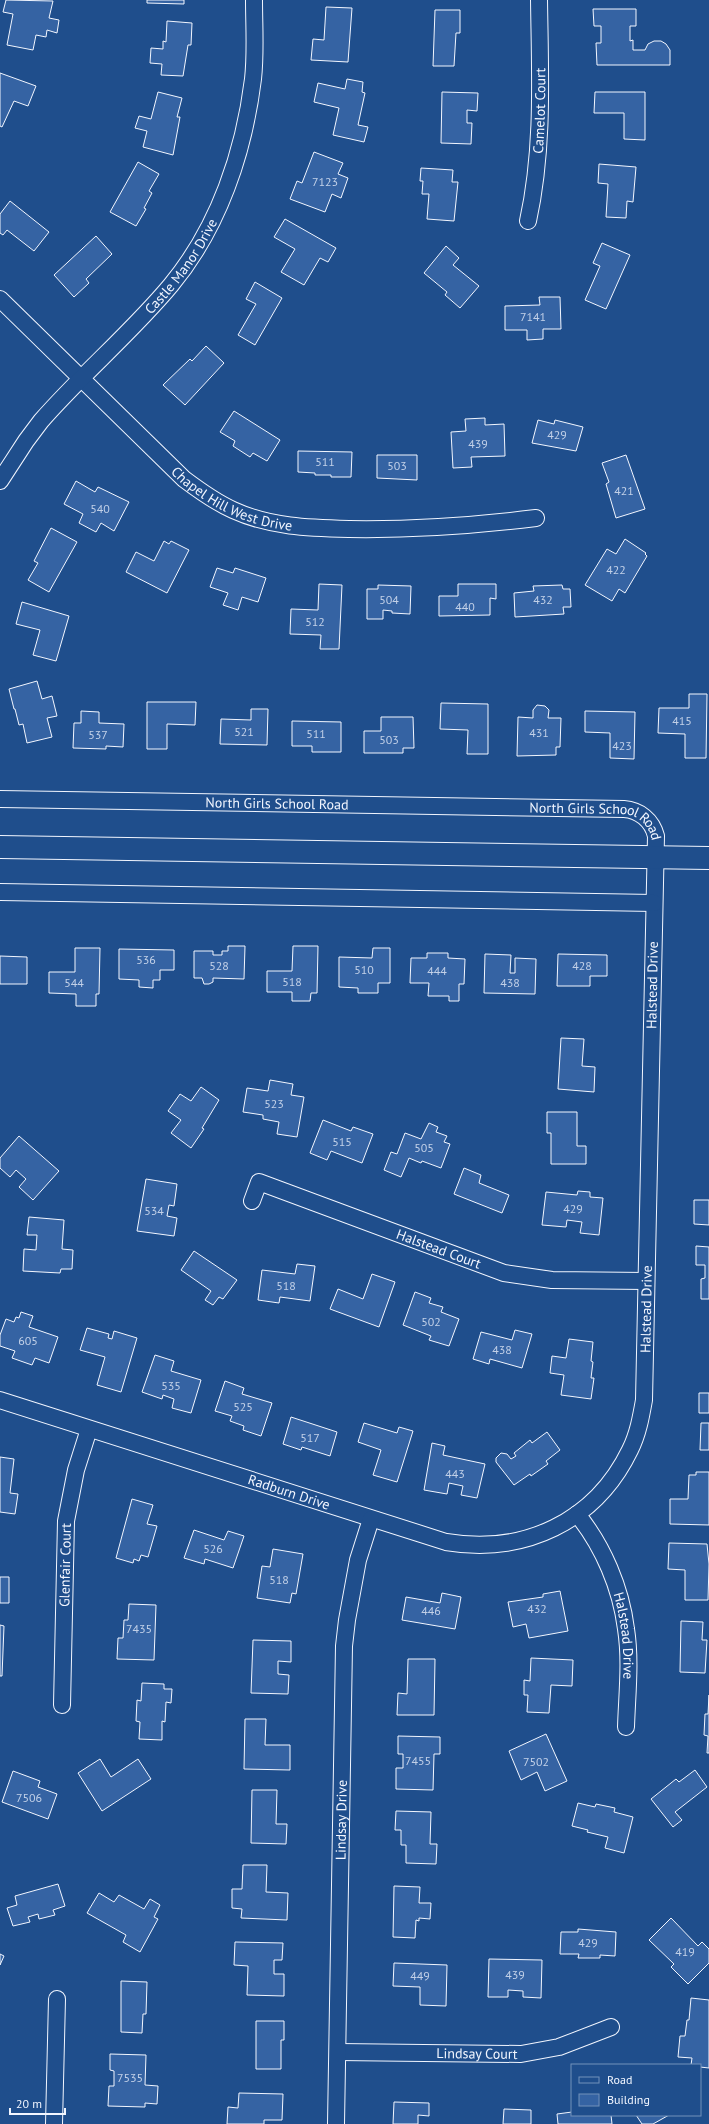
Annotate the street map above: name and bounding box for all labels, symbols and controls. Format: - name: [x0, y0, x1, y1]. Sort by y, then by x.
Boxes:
- street label: Camelot Court: [529, 68, 549, 154]
- house number: 7123: [312, 174, 338, 189]
- street label: Castle Manor Drive: [141, 216, 221, 318]
- house number: 7141: [520, 309, 546, 324]
- house number: 429: [547, 427, 567, 442]
- house number: 439: [468, 436, 488, 451]
- house number: 511: [315, 454, 335, 469]
- house number: 503: [387, 458, 407, 473]
- street label: Chapel Hill West Drive: [167, 462, 293, 535]
- house number: 421: [614, 483, 634, 498]
- house number: 540: [90, 501, 110, 516]
- house number: 422: [606, 562, 626, 577]
- house number: 504: [379, 592, 399, 607]
- house number: 432: [533, 592, 553, 607]
- house number: 440: [455, 599, 475, 614]
- house number: 512: [305, 614, 325, 629]
- house number: 415: [672, 713, 692, 728]
- house number: 521: [234, 724, 254, 739]
- house number: 431: [529, 725, 549, 740]
- house number: 511: [306, 726, 326, 741]
- house number: 537: [88, 727, 108, 742]
- house number: 503: [379, 732, 399, 747]
- house number: 423: [612, 738, 632, 753]
- street label: North Girls School Road: [205, 793, 349, 814]
- street label: North Girls School Road: [529, 798, 666, 842]
- street label: Halstead Drive: [642, 941, 662, 1029]
- house number: 536: [136, 952, 156, 967]
- house number: 528: [209, 958, 229, 973]
- house number: 428: [572, 958, 592, 973]
- house number: 510: [354, 962, 374, 977]
- house number: 444: [427, 963, 447, 978]
- house number: 518: [282, 974, 302, 989]
- house number: 544: [64, 975, 84, 990]
- house number: 438: [500, 975, 520, 990]
- house number: 523: [264, 1096, 284, 1111]
- house number: 515: [332, 1134, 352, 1149]
- house number: 505: [414, 1140, 434, 1155]
- house number: 429: [563, 1201, 583, 1216]
- house number: 534: [144, 1203, 164, 1218]
- street label: Halstead Court: [394, 1225, 484, 1273]
- street label: Halstead Drive: [636, 1265, 656, 1353]
- house number: 518: [276, 1278, 296, 1293]
- house number: 502: [421, 1314, 441, 1329]
- house number: 605: [18, 1333, 38, 1348]
- house number: 438: [492, 1342, 512, 1357]
- house number: 535: [161, 1378, 181, 1393]
- house number: 525: [233, 1399, 253, 1414]
- house number: 517: [300, 1430, 320, 1445]
- house number: 443: [445, 1466, 465, 1481]
- street label: Radburn Drive: [246, 1470, 332, 1514]
- street label: Glenfair Court: [55, 1523, 75, 1607]
- house number: 526: [203, 1541, 223, 1556]
- house number: 518: [269, 1572, 289, 1587]
- street label: Halstead Drive: [610, 1590, 637, 1679]
- house number: 432: [527, 1601, 547, 1616]
- house number: 446: [421, 1603, 441, 1618]
- house number: 7435: [126, 1621, 152, 1636]
- house number: 7455: [405, 1753, 431, 1768]
- house number: 7502: [523, 1754, 549, 1769]
- street label: Lindsay Drive: [331, 1780, 351, 1860]
- house number: 7506: [16, 1790, 42, 1805]
- house number: 429: [578, 1935, 598, 1950]
- house number: 419: [675, 1944, 695, 1959]
- house number: 439: [505, 1967, 525, 1982]
- house number: 449: [410, 1968, 430, 1983]
- street label: Lindsay Court: [436, 2044, 518, 2063]
- legend: [571, 2064, 701, 2116]
- house number: 7535: [117, 2070, 143, 2085]
- text: Road: [607, 2072, 632, 2087]
- scale bar: [10, 2090, 65, 2116]
- text: Building: [607, 2092, 650, 2107]
- text: 20 m: [16, 2096, 42, 2111]

